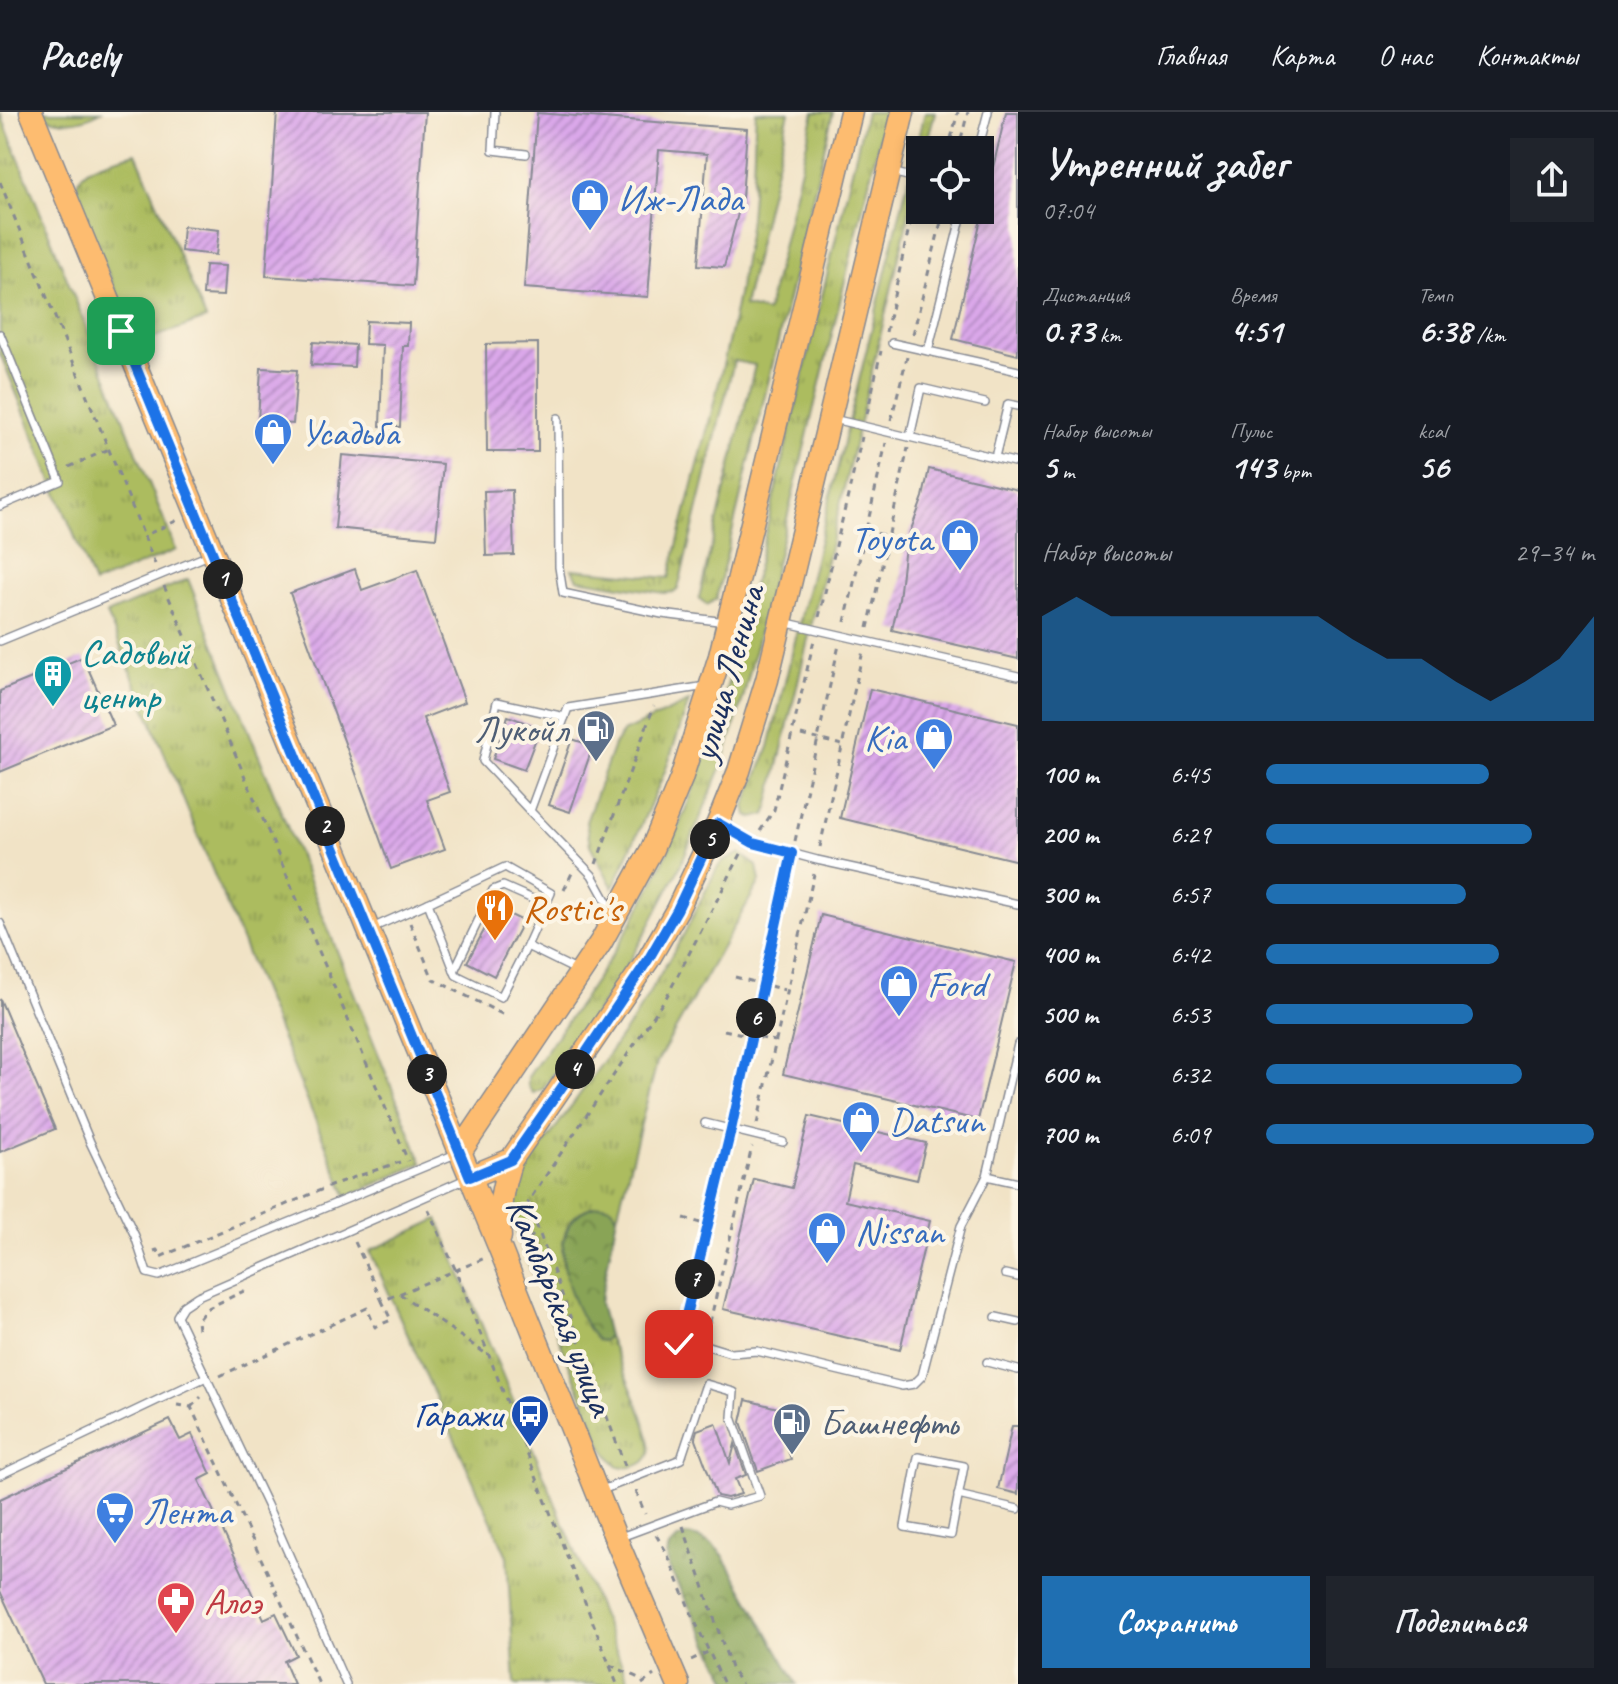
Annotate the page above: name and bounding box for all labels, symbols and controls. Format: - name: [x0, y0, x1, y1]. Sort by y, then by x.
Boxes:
- text: Pacely: [40, 32, 119, 79]
- text: Главная: [1156, 38, 1226, 73]
- text: Карта: [1270, 38, 1334, 73]
- text: О нас: [1378, 38, 1432, 73]
- text: Контакты: [1476, 38, 1578, 73]
- map controls: [906, 136, 994, 224]
- button: locate: [906, 136, 994, 224]
- text: Утренний забег: [1042, 136, 1287, 191]
- button: share: [1510, 138, 1594, 222]
- place label: Иж-Лада: [618, 175, 746, 222]
- shop icon: Иж-Лада: [569, 177, 611, 232]
- text: 07:04: [1042, 194, 1094, 227]
- text: Дистанция: [1042, 281, 1130, 309]
- text: Время: [1230, 281, 1276, 309]
- text: Темп: [1418, 281, 1453, 309]
- pin: [87, 297, 155, 365]
- icon: arrive: [99, 309, 143, 353]
- text: 0.73: [1042, 309, 1095, 352]
- text: 4:51: [1230, 309, 1282, 352]
- text: 6:38: [1418, 309, 1471, 352]
- text: km: [1095, 321, 1121, 349]
- text: /km: [1471, 321, 1505, 349]
- place label: Усадьба: [301, 409, 401, 456]
- shop icon: Усадьба: [252, 411, 294, 466]
- text: Набор высоты: [1042, 417, 1151, 445]
- text: Пульс: [1230, 417, 1272, 445]
- text: kcal: [1418, 417, 1447, 445]
- text: 5: [1042, 445, 1057, 488]
- text: 143: [1230, 445, 1276, 488]
- text: 56: [1418, 445, 1449, 488]
- text: m: [1057, 457, 1074, 485]
- text: bpm: [1276, 457, 1311, 485]
- place label: Toyota: [850, 515, 935, 562]
- shop icon: Toyota: [939, 517, 981, 572]
- text: Набор высоты: [1042, 536, 1171, 569]
- text: 29–34 m: [1515, 536, 1594, 569]
- pin: 1: [203, 559, 243, 599]
- text: 1: [218, 565, 228, 593]
- street label: улица Ленина: [679, 577, 776, 768]
- place label: Садовый центр: [81, 629, 192, 720]
- building icon: Садовый центр: [32, 653, 74, 708]
- place label: Лукойл: [474, 706, 571, 753]
- fuel station icon: Лукойл: [575, 708, 617, 763]
- place label: Kia: [864, 714, 909, 761]
- shop icon: Kia: [913, 716, 955, 771]
- text: 100 m: [1042, 758, 1098, 791]
- text: 6:45: [1170, 758, 1210, 791]
- pin: 2: [305, 806, 345, 846]
- text: 2: [320, 812, 330, 840]
- text: 200 m: [1042, 818, 1098, 851]
- text: 6:29: [1170, 818, 1210, 851]
- pin: 5: [690, 819, 730, 859]
- text: 5: [705, 825, 715, 853]
- text: 300 m: [1042, 878, 1098, 911]
- text: 6:57: [1170, 878, 1210, 911]
- place label: Rostic's: [523, 885, 625, 932]
- restaurant icon: Rostic's: [474, 887, 516, 942]
- text: 400 m: [1042, 938, 1098, 971]
- text: 6:42: [1170, 938, 1210, 971]
- place label: Ford: [927, 961, 992, 1008]
- shop icon: Ford: [878, 963, 920, 1018]
- pin: 6: [736, 998, 776, 1038]
- text: 500 m: [1042, 998, 1098, 1031]
- text: 6:53: [1170, 998, 1210, 1031]
- text: 6: [751, 1004, 761, 1032]
- pin: 4: [555, 1049, 595, 1089]
- pin: 3: [407, 1054, 447, 1094]
- text: 4: [570, 1055, 580, 1083]
- text: 600 m: [1042, 1058, 1099, 1091]
- text: 6:32: [1170, 1058, 1210, 1091]
- text: 3: [422, 1060, 432, 1088]
- place label: Datsun: [889, 1097, 986, 1144]
- shop icon: Datsun: [840, 1099, 882, 1154]
- text: 700 m: [1042, 1118, 1098, 1151]
- text: 6:09: [1170, 1118, 1210, 1151]
- street label: Камбарская улица: [496, 1190, 626, 1424]
- place label: Nissan: [855, 1208, 946, 1255]
- shop icon: Nissan: [806, 1210, 848, 1265]
- pin: 7: [675, 1259, 715, 1299]
- text: 7: [690, 1265, 700, 1293]
- pin: [645, 1310, 713, 1378]
- icon: check: [657, 1322, 701, 1366]
- place label: Гаражи: [414, 1391, 506, 1438]
- bus stop icon: Гаражи: [509, 1393, 551, 1448]
- place label: Башнефть: [820, 1399, 960, 1446]
- fuel station icon: Башнефть: [771, 1401, 813, 1456]
- place label: Лента: [143, 1488, 234, 1535]
- supermarket icon: Лента: [94, 1490, 136, 1545]
- button: Сохранить: [1042, 1576, 1310, 1668]
- button: Поделиться: [1326, 1576, 1594, 1668]
- place label: Алоэ: [204, 1578, 264, 1625]
- pharmacy icon: Алоэ: [155, 1580, 197, 1635]

